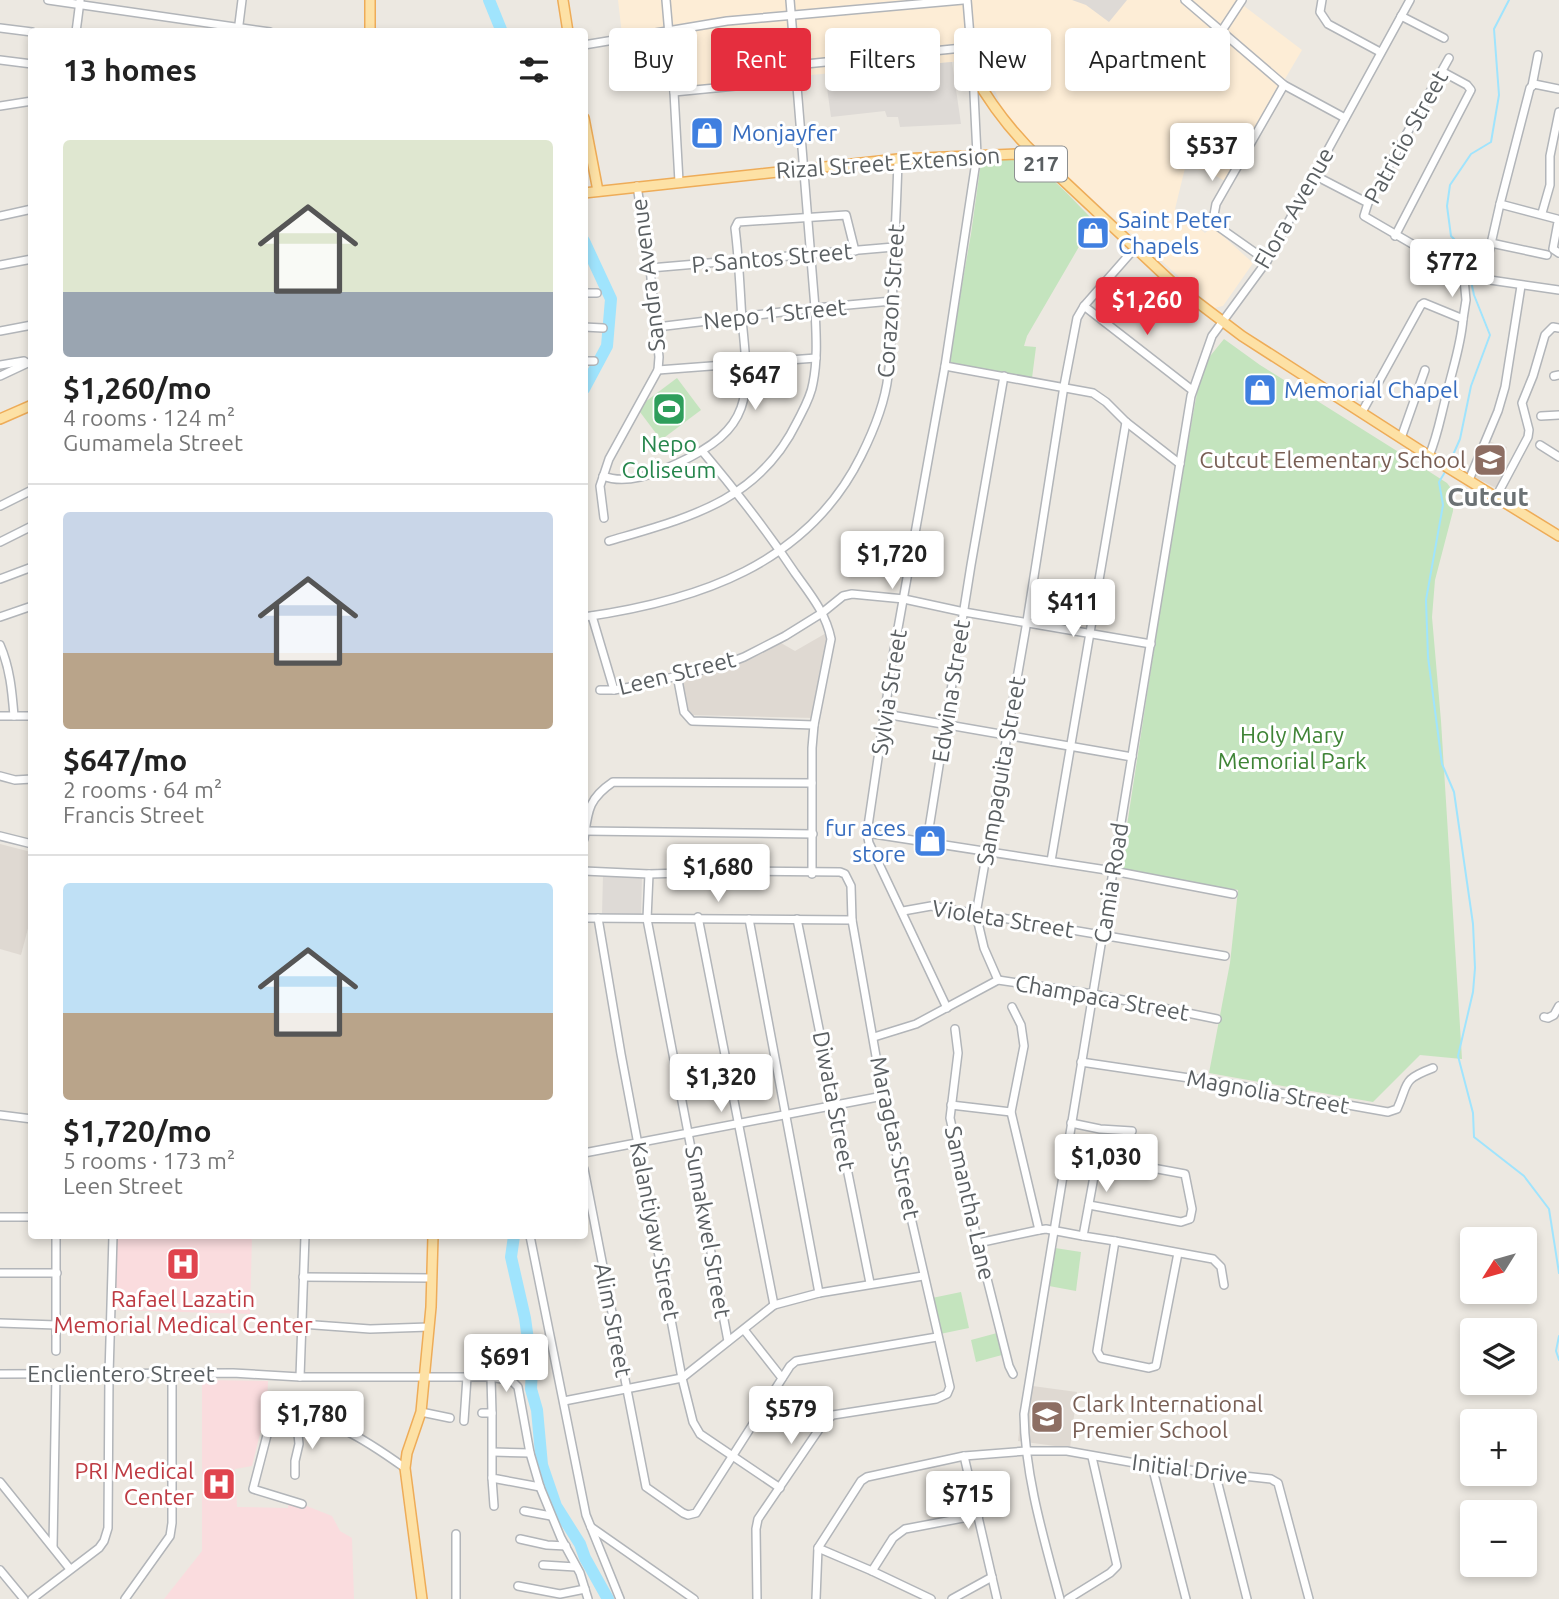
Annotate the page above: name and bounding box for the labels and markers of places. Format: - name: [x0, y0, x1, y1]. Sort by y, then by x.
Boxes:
- shop icon: Monjayfer: [688, 114, 726, 152]
- place label: Monjayfer: [732, 120, 837, 145]
- pin: $537: [1171, 124, 1253, 183]
- place label: Saint Peter Chapels: [1118, 207, 1232, 258]
- shop icon: Saint Peter Chapels: [1074, 214, 1112, 252]
- pin: $772: [1411, 240, 1493, 299]
- pin: $1,260: [1090, 278, 1204, 337]
- pin: $647: [714, 352, 796, 412]
- shop icon: Memorial Chapel: [1241, 371, 1279, 409]
- place label: Memorial Chapel: [1284, 377, 1459, 402]
- sports icon: Nepo Coliseum: [650, 390, 688, 428]
- place label: Nepo Coliseum: [622, 431, 716, 482]
- school or university icon: Cutcut Elementary School: [1471, 441, 1509, 479]
- place label: Cutcut Elementary School: [1199, 447, 1466, 472]
- pin: $1,720: [835, 532, 949, 591]
- pin: $411: [1032, 580, 1114, 639]
- place label: fur aces store: [825, 815, 906, 866]
- shop icon: fur aces store: [911, 822, 949, 860]
- pin: $1,680: [661, 844, 775, 904]
- pin: $1,320: [664, 1054, 778, 1114]
- pin: $1,030: [1049, 1134, 1163, 1194]
- hospital icon: Rafael Lazatin Memorial Medical Center: [164, 1245, 202, 1283]
- place label: Rafael Lazatin Memorial Medical Center: [53, 1286, 313, 1337]
- pin: $691: [465, 1334, 547, 1394]
- pin: $579: [750, 1386, 832, 1446]
- place label: Clark International Premier School: [1072, 1391, 1263, 1442]
- pin: $1,780: [255, 1392, 369, 1451]
- school or university icon: Clark International Premier School: [1028, 1398, 1066, 1436]
- place label: PRI Medical Center: [75, 1458, 194, 1509]
- hospital icon: PRI Medical Center: [200, 1465, 238, 1503]
- pin: $715: [927, 1472, 1009, 1531]

